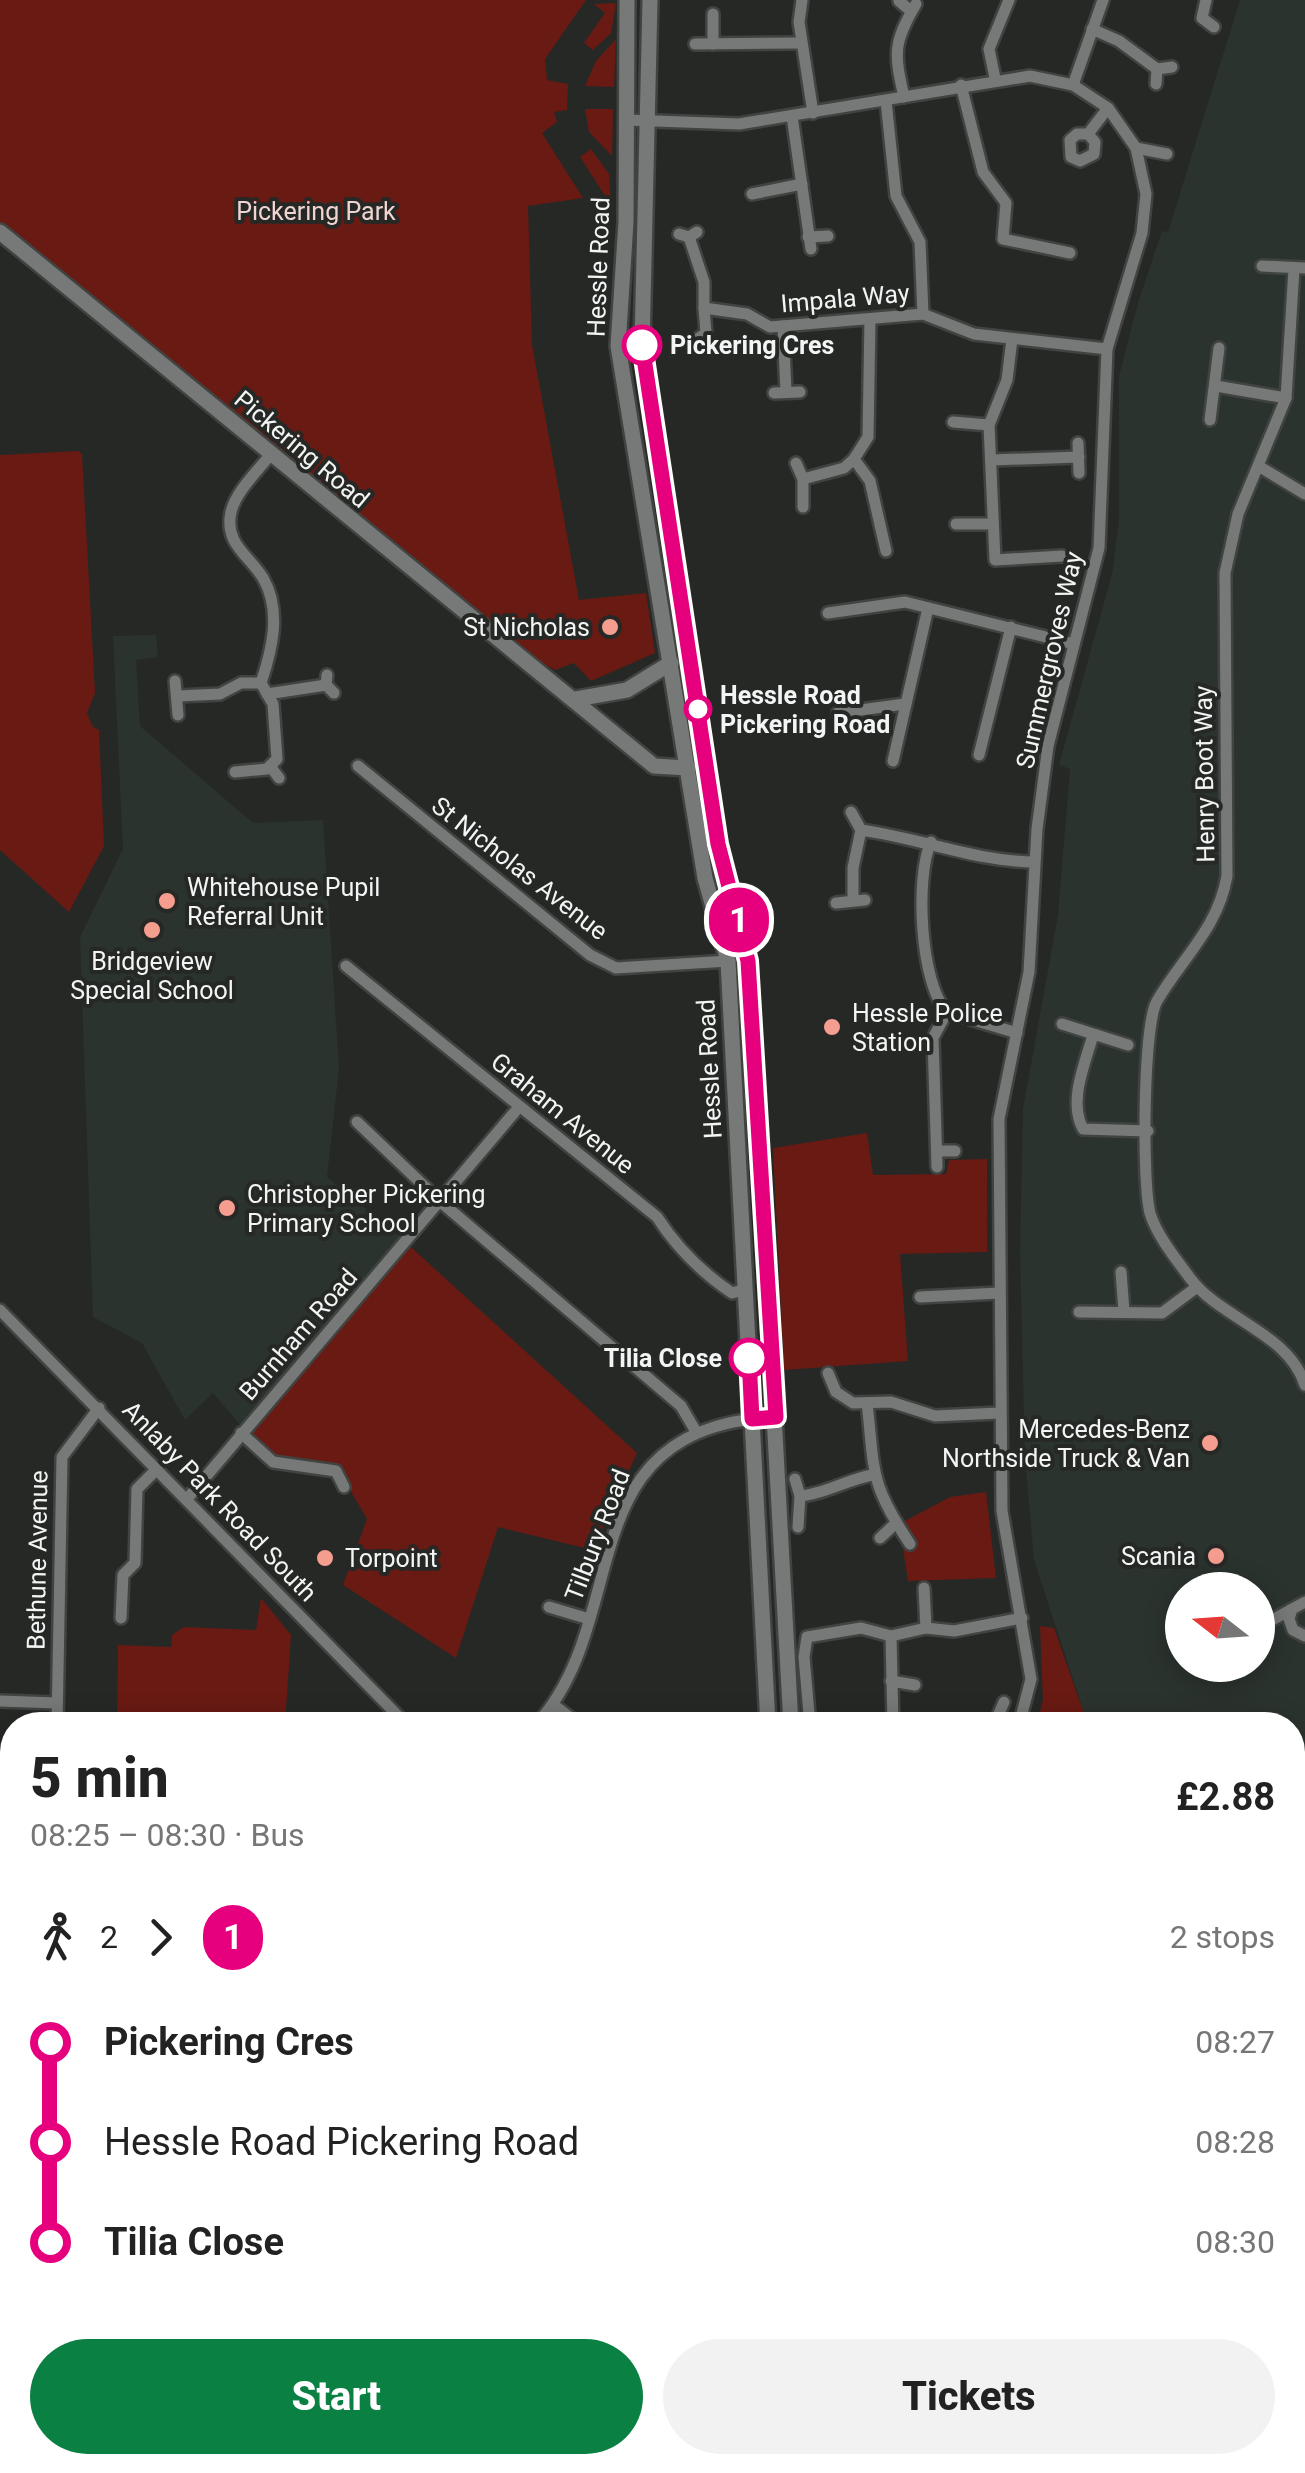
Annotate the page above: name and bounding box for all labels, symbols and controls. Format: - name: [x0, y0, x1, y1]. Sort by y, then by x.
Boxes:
- park label: Pickering Park: [236, 197, 396, 226]
- street label: Hessle Road: [582, 197, 615, 337]
- street label: Impala Way: [779, 278, 911, 319]
- marker: Pickering Cres: [623, 326, 661, 364]
- place label: Pickering Cres: [670, 331, 834, 360]
- street label: Pickering Road: [229, 385, 375, 514]
- street label: Summergroves Way: [1010, 549, 1089, 771]
- place label: St Nicholas: [463, 613, 590, 642]
- marker: St Nicholas: [599, 616, 621, 638]
- place label: Hessle Road Pickering Road: [720, 681, 890, 739]
- street label: Henry Boot Way: [1188, 685, 1221, 863]
- marker: Hessle Road Pickering Road: [685, 696, 711, 722]
- street label: St Nicholas Avenue: [426, 791, 613, 946]
- place label: Whitehouse Pupil Referral Unit: [187, 873, 380, 931]
- line badge: 1: [706, 888, 772, 952]
- marker: Whitehouse Pupil Referral Unit: [156, 890, 178, 912]
- text: 1: [729, 900, 749, 941]
- marker: Bridgeview Special School: [141, 919, 163, 941]
- place label: Bridgeview Special School: [70, 947, 234, 1005]
- street label: Hessle Road: [691, 998, 728, 1140]
- place label: Hessle Police Station: [852, 999, 1003, 1057]
- marker: Hessle Police Station: [821, 1016, 843, 1038]
- street label: Graham Avenue: [485, 1047, 640, 1180]
- place label: Christopher Pickering Primary School: [247, 1180, 485, 1238]
- marker: Christopher Pickering Primary School: [216, 1197, 238, 1219]
- street label: Burnham Road: [233, 1263, 363, 1406]
- marker: Tilia Close: [730, 1339, 768, 1377]
- place label: Tilia Close: [604, 1344, 722, 1373]
- street label: Anlaby Park Road South: [117, 1395, 323, 1607]
- place label: Mercedes-Benz Northside Truck & Van: [942, 1415, 1190, 1473]
- marker: Mercedes-Benz Northside Truck & Van: [1199, 1432, 1221, 1454]
- street label: Tilbury Road: [559, 1465, 636, 1605]
- street label: Bethune Avenue: [21, 1470, 54, 1650]
- place label: Scania: [1121, 1542, 1196, 1571]
- place label: Torpoint: [345, 1544, 438, 1573]
- marker: Scania: [1205, 1545, 1227, 1567]
- marker: Torpoint: [314, 1547, 336, 1569]
- north arrow: [1165, 1572, 1275, 1682]
- map controls: [1165, 1572, 1275, 1682]
- text: 5 min: [30, 1746, 169, 1810]
- text: £2.88: [1176, 1775, 1275, 1819]
- text: 08:25 – 08:30 · Bus: [30, 1816, 305, 1854]
- icon: walk: [30, 1910, 85, 1965]
- icon: forward: [133, 1910, 188, 1965]
- text: 1: [223, 1917, 243, 1958]
- text: 2: [100, 1918, 118, 1956]
- text: 2 stops: [1170, 1918, 1275, 1956]
- text: Pickering Cres: [104, 2020, 354, 2064]
- text: 08:27: [1195, 2023, 1275, 2061]
- text: Hessle Road Pickering Road: [104, 2120, 579, 2164]
- text: 08:28: [1195, 2123, 1275, 2161]
- text: Tilia Close: [104, 2220, 284, 2264]
- text: 08:30: [1195, 2223, 1275, 2261]
- button: Start: [30, 2339, 643, 2454]
- button: Tickets: [663, 2339, 1275, 2454]

